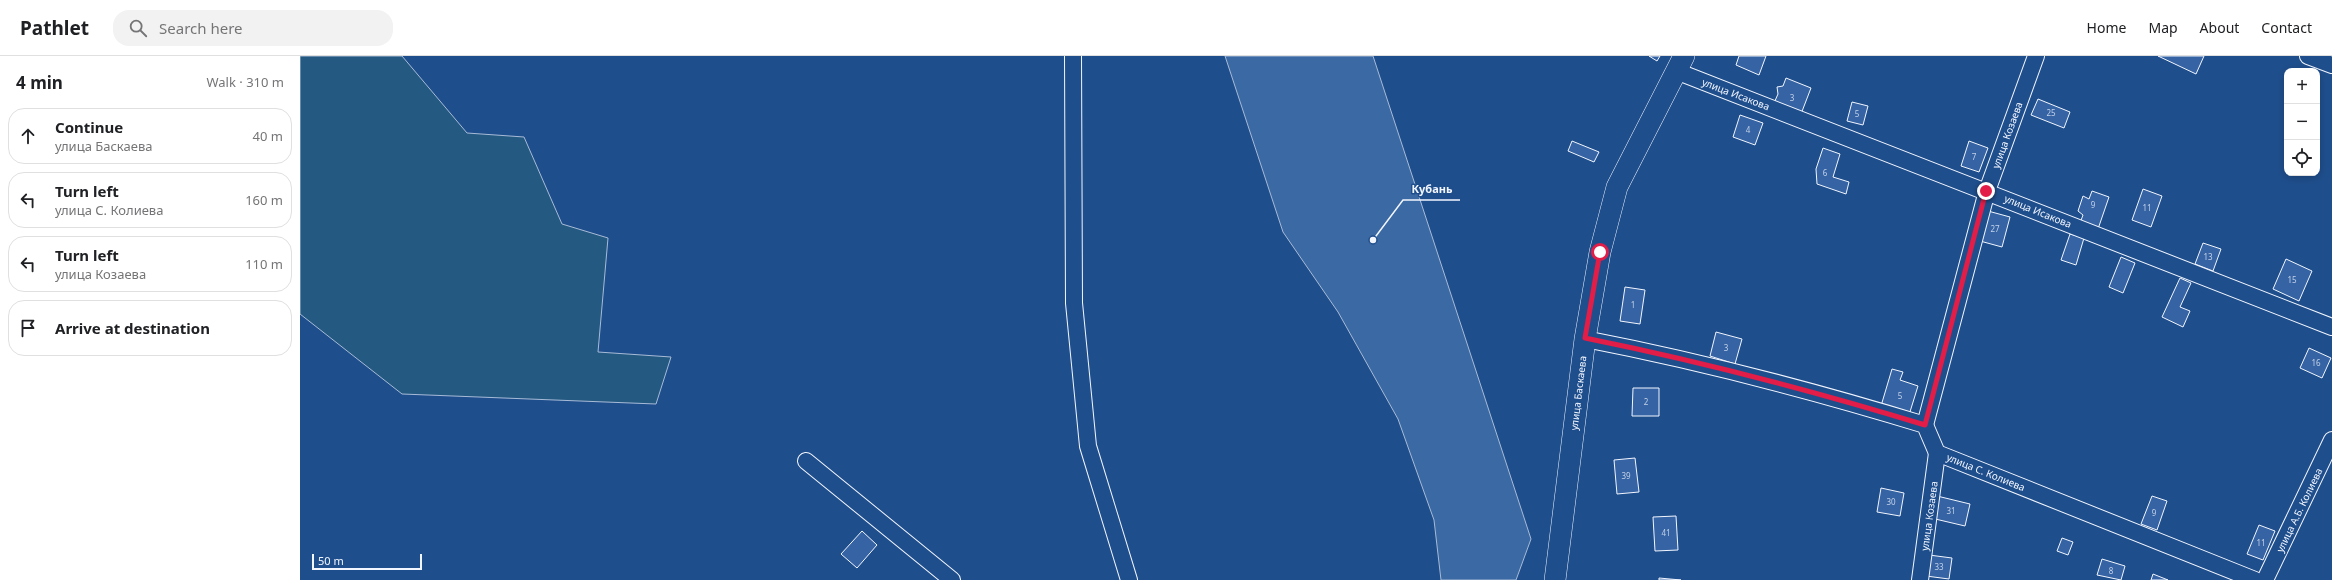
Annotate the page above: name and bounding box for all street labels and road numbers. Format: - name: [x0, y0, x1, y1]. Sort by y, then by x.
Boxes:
- street label: улица Исакова: [1700, 75, 1772, 113]
- street label: улица Козаева: [1988, 100, 2026, 170]
- street label: улица Исакова: [2002, 191, 2074, 231]
- street label: улица Баскаева: [1566, 355, 1590, 431]
- street label: улица С. Колиева: [1945, 450, 2027, 494]
- street label: улица А.Б. Колиева: [2272, 465, 2326, 555]
- street label: улица Козаева: [1917, 480, 1941, 552]

